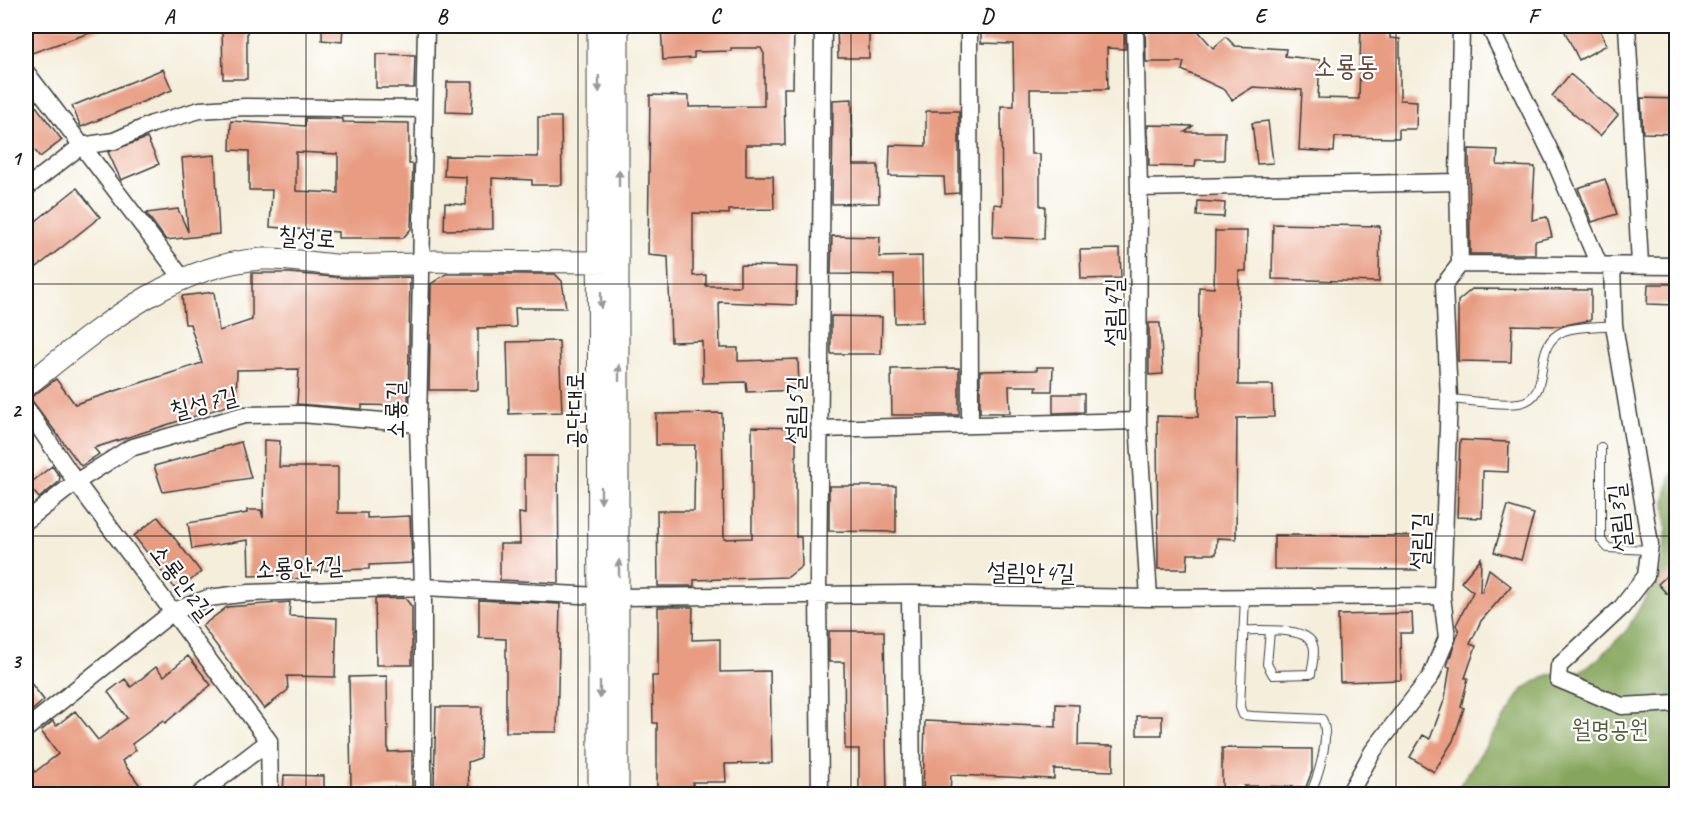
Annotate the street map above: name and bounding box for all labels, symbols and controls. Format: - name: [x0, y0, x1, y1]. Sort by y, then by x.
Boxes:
- text: A: [164, 4, 176, 29]
- text: B: [437, 4, 449, 29]
- text: C: [710, 4, 722, 29]
- text: D: [981, 4, 995, 29]
- text: E: [1255, 4, 1269, 29]
- text: F: [1528, 4, 1542, 29]
- district label: 소룡동: [1313, 49, 1379, 83]
- one-way arrow: [594, 74, 604, 93]
- text: 1: [12, 146, 23, 171]
- one-way arrow: [614, 169, 624, 188]
- street label: 칠성로: [277, 220, 337, 254]
- street label: 설림4길: [1099, 278, 1129, 346]
- one-way arrow: [596, 290, 606, 309]
- one-way arrow: [615, 364, 624, 383]
- street label: 공단대로: [560, 371, 590, 449]
- street label: 설림5길: [779, 375, 811, 445]
- street label: 칠성7길: [167, 380, 241, 426]
- street label: 소룡길: [380, 381, 410, 439]
- text: 2: [12, 398, 23, 423]
- street label: 설림3길: [1600, 482, 1638, 554]
- one-way arrow: [596, 485, 606, 504]
- street label: 설림길: [1404, 512, 1436, 570]
- street label: 소룡안2길: [144, 538, 220, 626]
- street label: 소룡안1길: [254, 550, 344, 584]
- street label: 설림안4길: [987, 556, 1075, 588]
- one-way arrow: [614, 559, 624, 578]
- text: 3: [12, 649, 23, 674]
- one-way arrow: [595, 680, 605, 699]
- park label: 월명공원: [1571, 714, 1649, 744]

